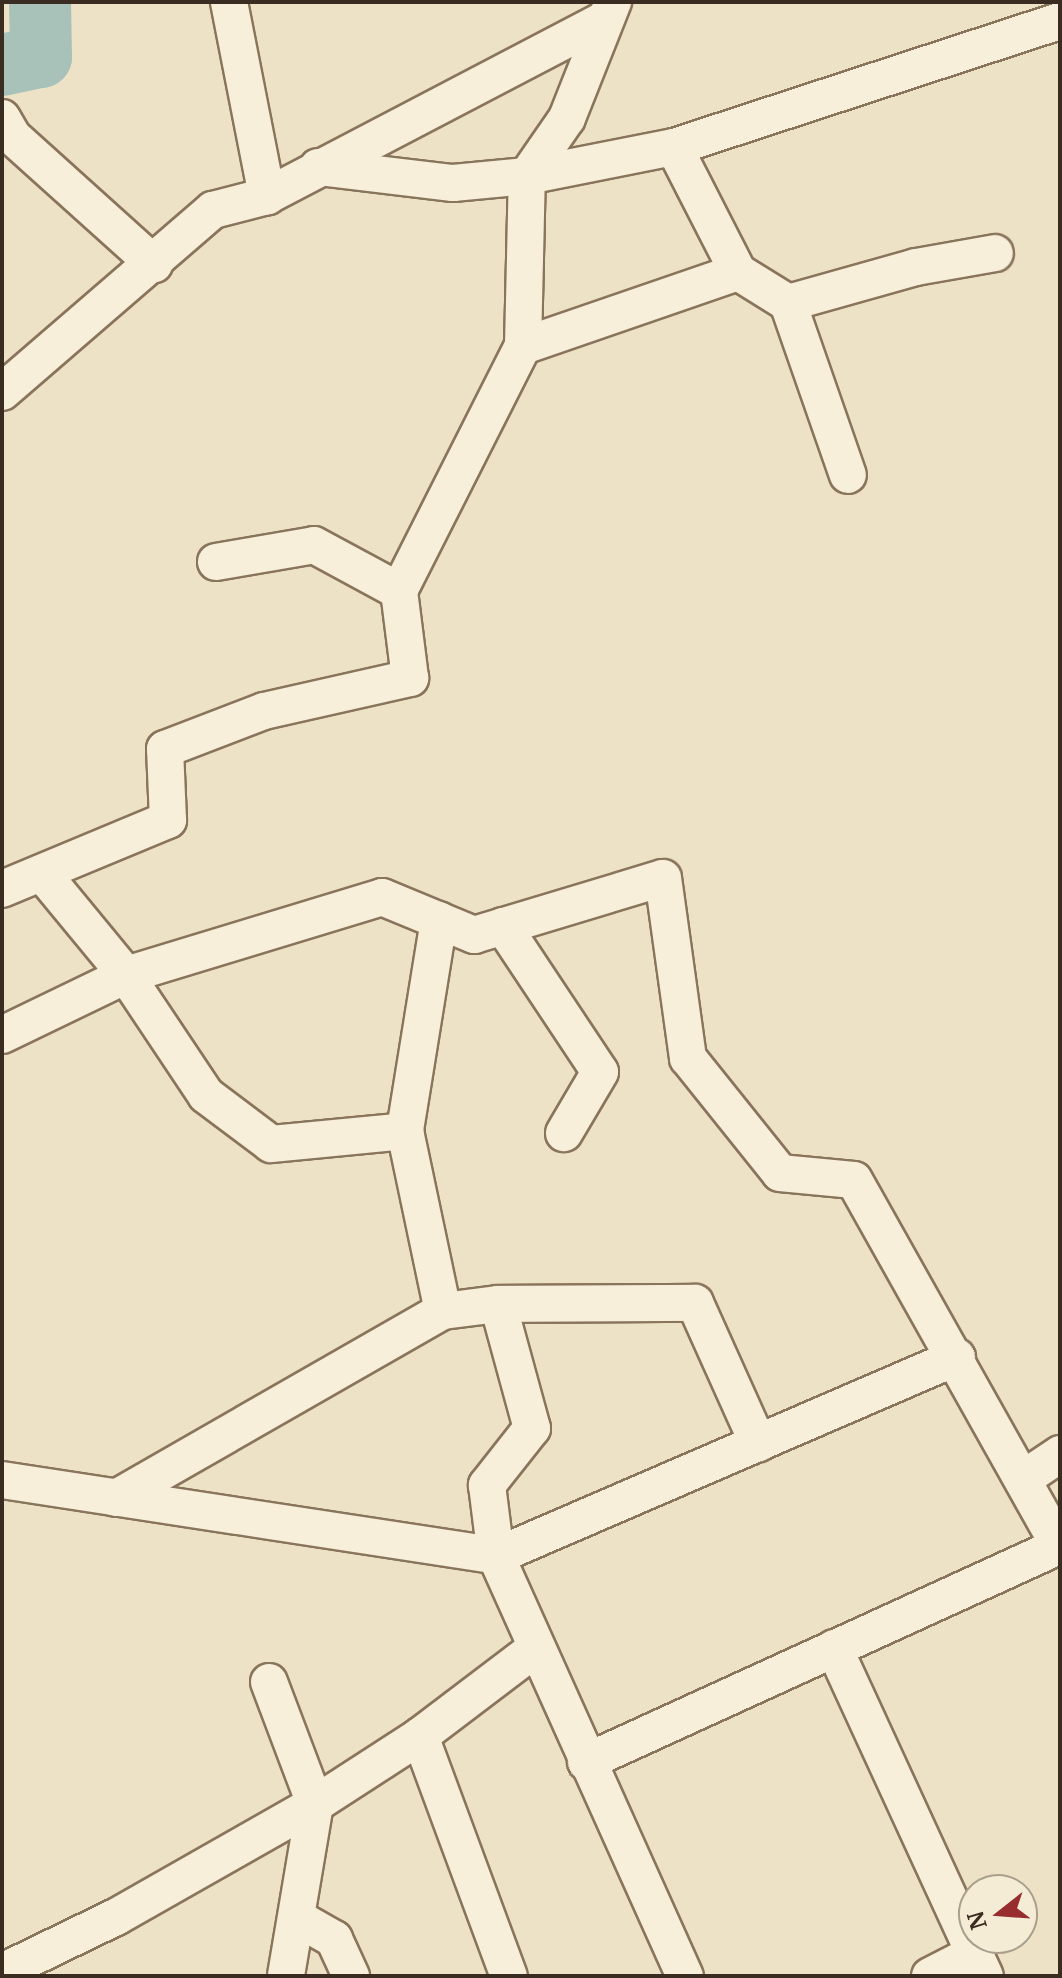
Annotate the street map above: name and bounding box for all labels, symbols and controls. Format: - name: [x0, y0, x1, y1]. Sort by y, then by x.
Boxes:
- north arrow: [958, 1874, 1038, 1954]
- text: N: [961, 1908, 993, 1933]

